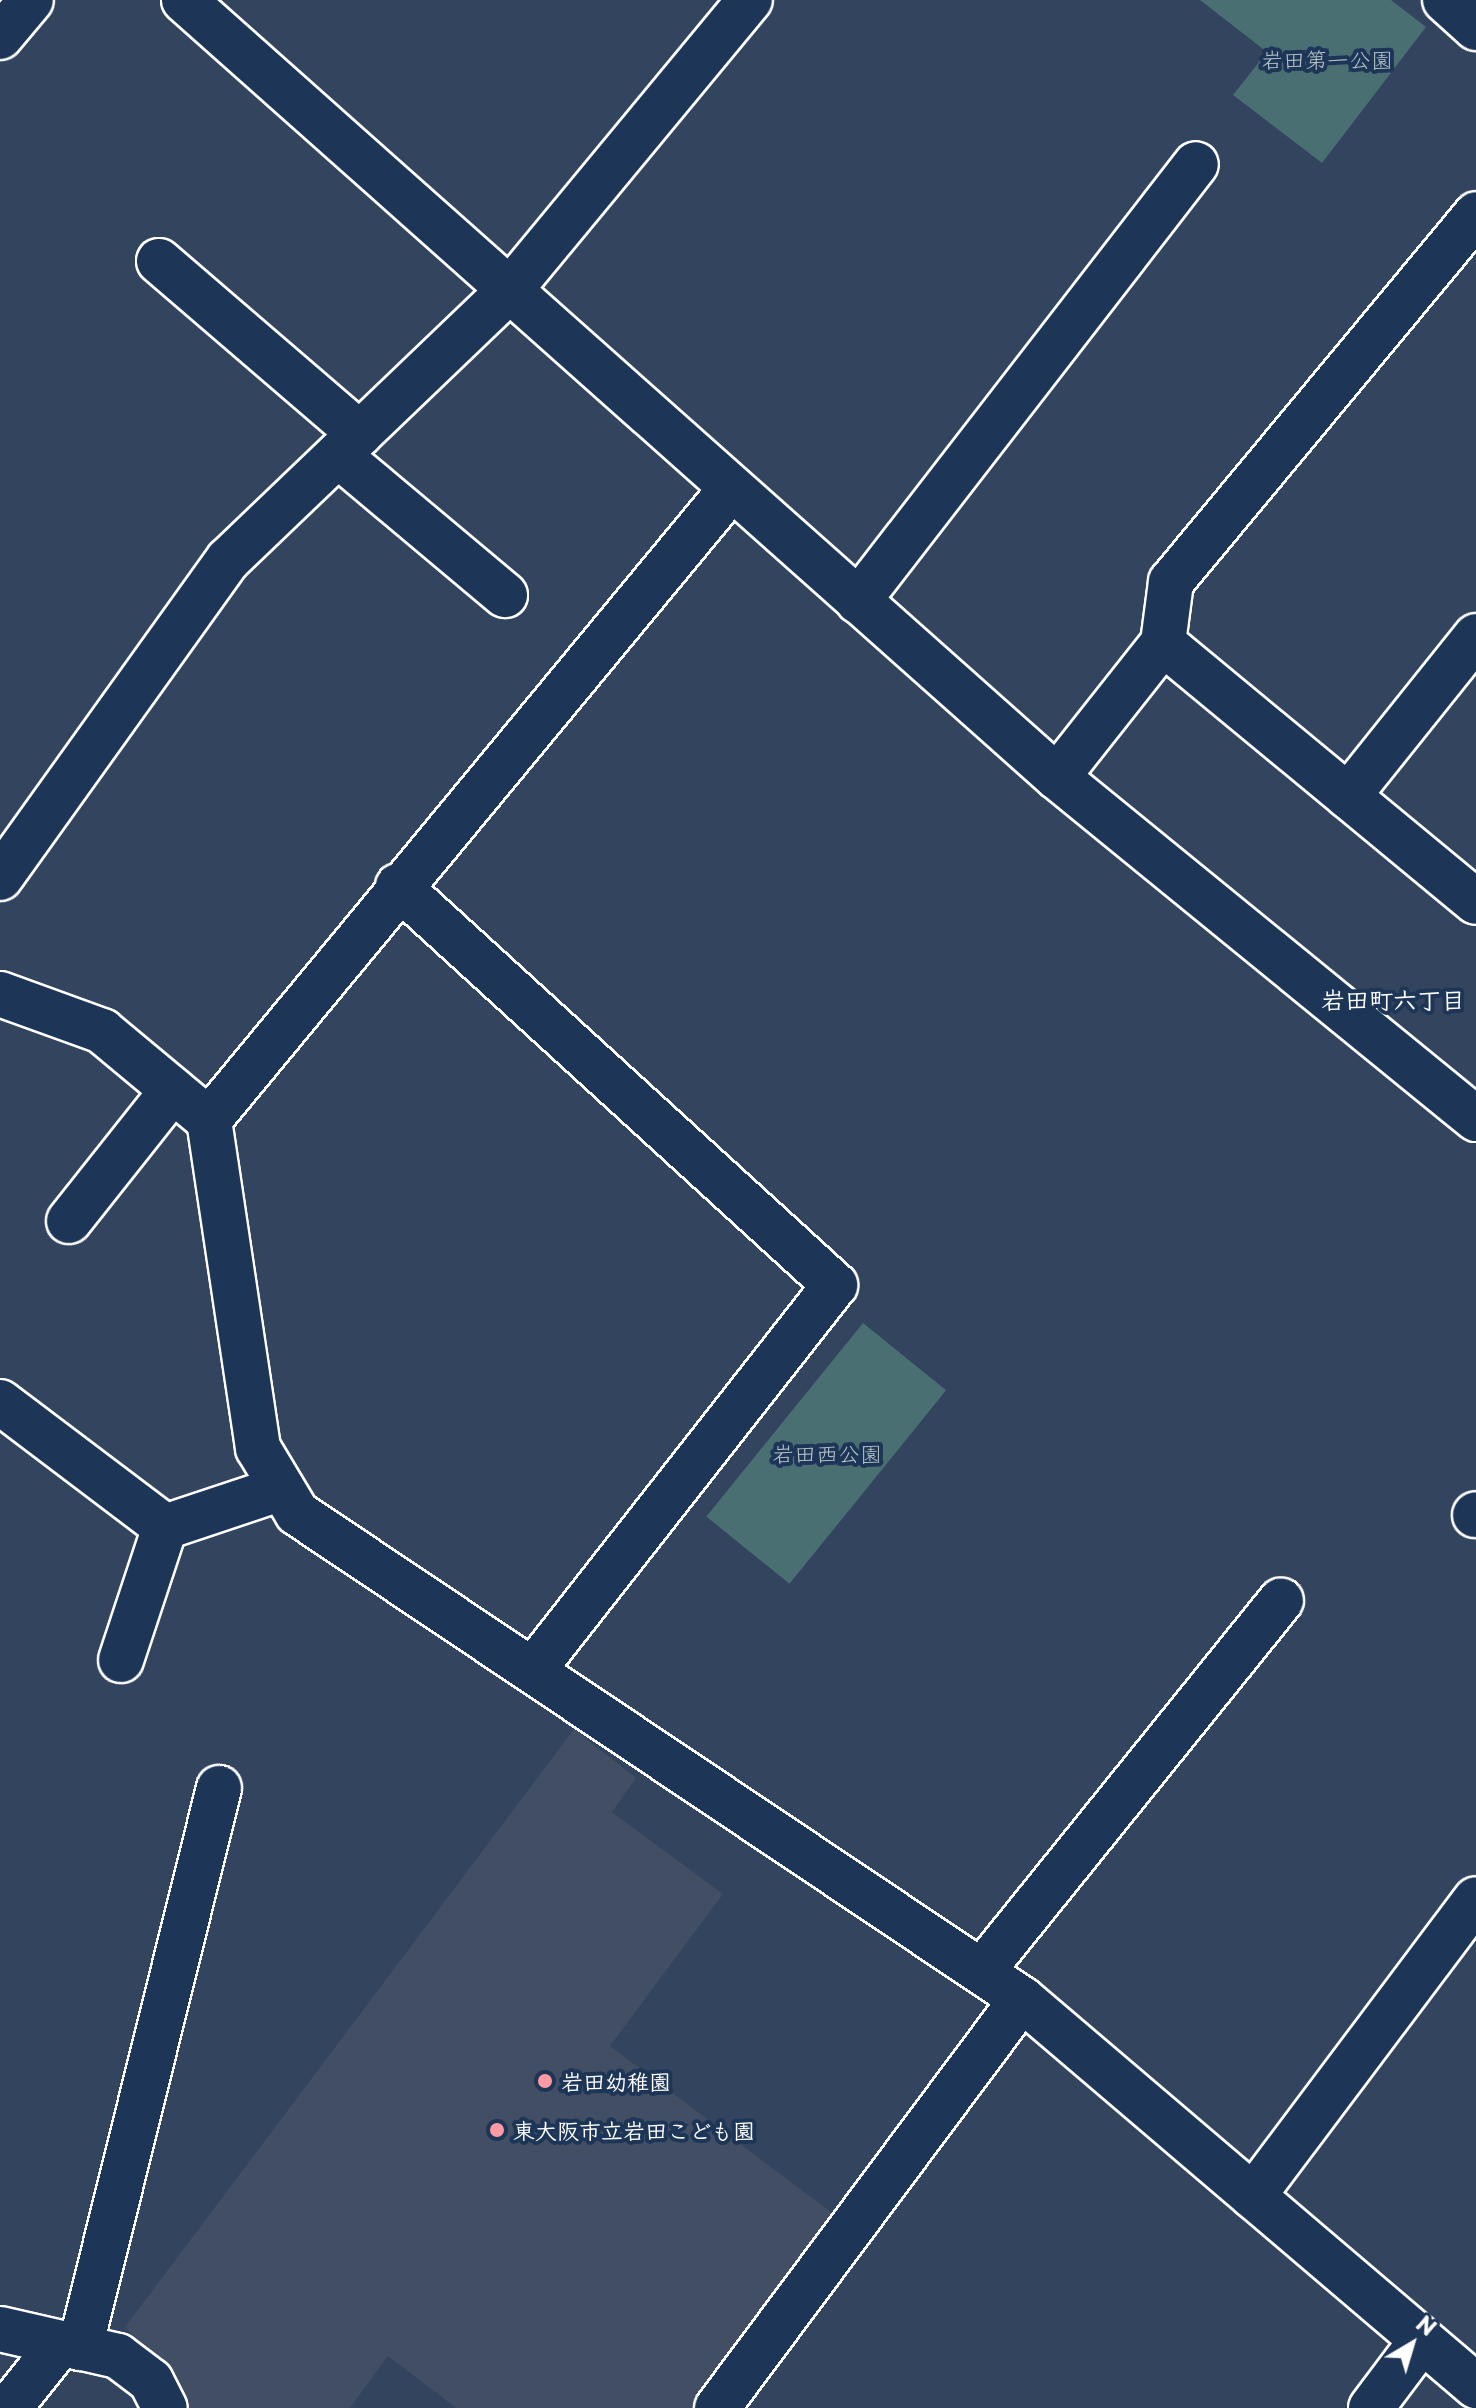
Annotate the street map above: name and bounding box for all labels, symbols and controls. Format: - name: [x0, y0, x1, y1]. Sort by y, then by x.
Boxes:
- park label: 岩田第一公園: [1261, 46, 1393, 72]
- district label: 岩田町六丁目: [1321, 986, 1465, 1014]
- park label: 岩田西公園: [772, 1440, 882, 1466]
- place label: 岩田幼稚園: [561, 2068, 671, 2094]
- marker: 岩田幼稚園: [536, 2072, 554, 2090]
- place label: 東大阪市立岩田こども園: [513, 2117, 755, 2143]
- marker: 東大阪市立岩田こども園: [488, 2121, 506, 2139]
- north arrow: [1372, 2304, 1452, 2384]
- text: N: [1410, 2306, 1444, 2343]

